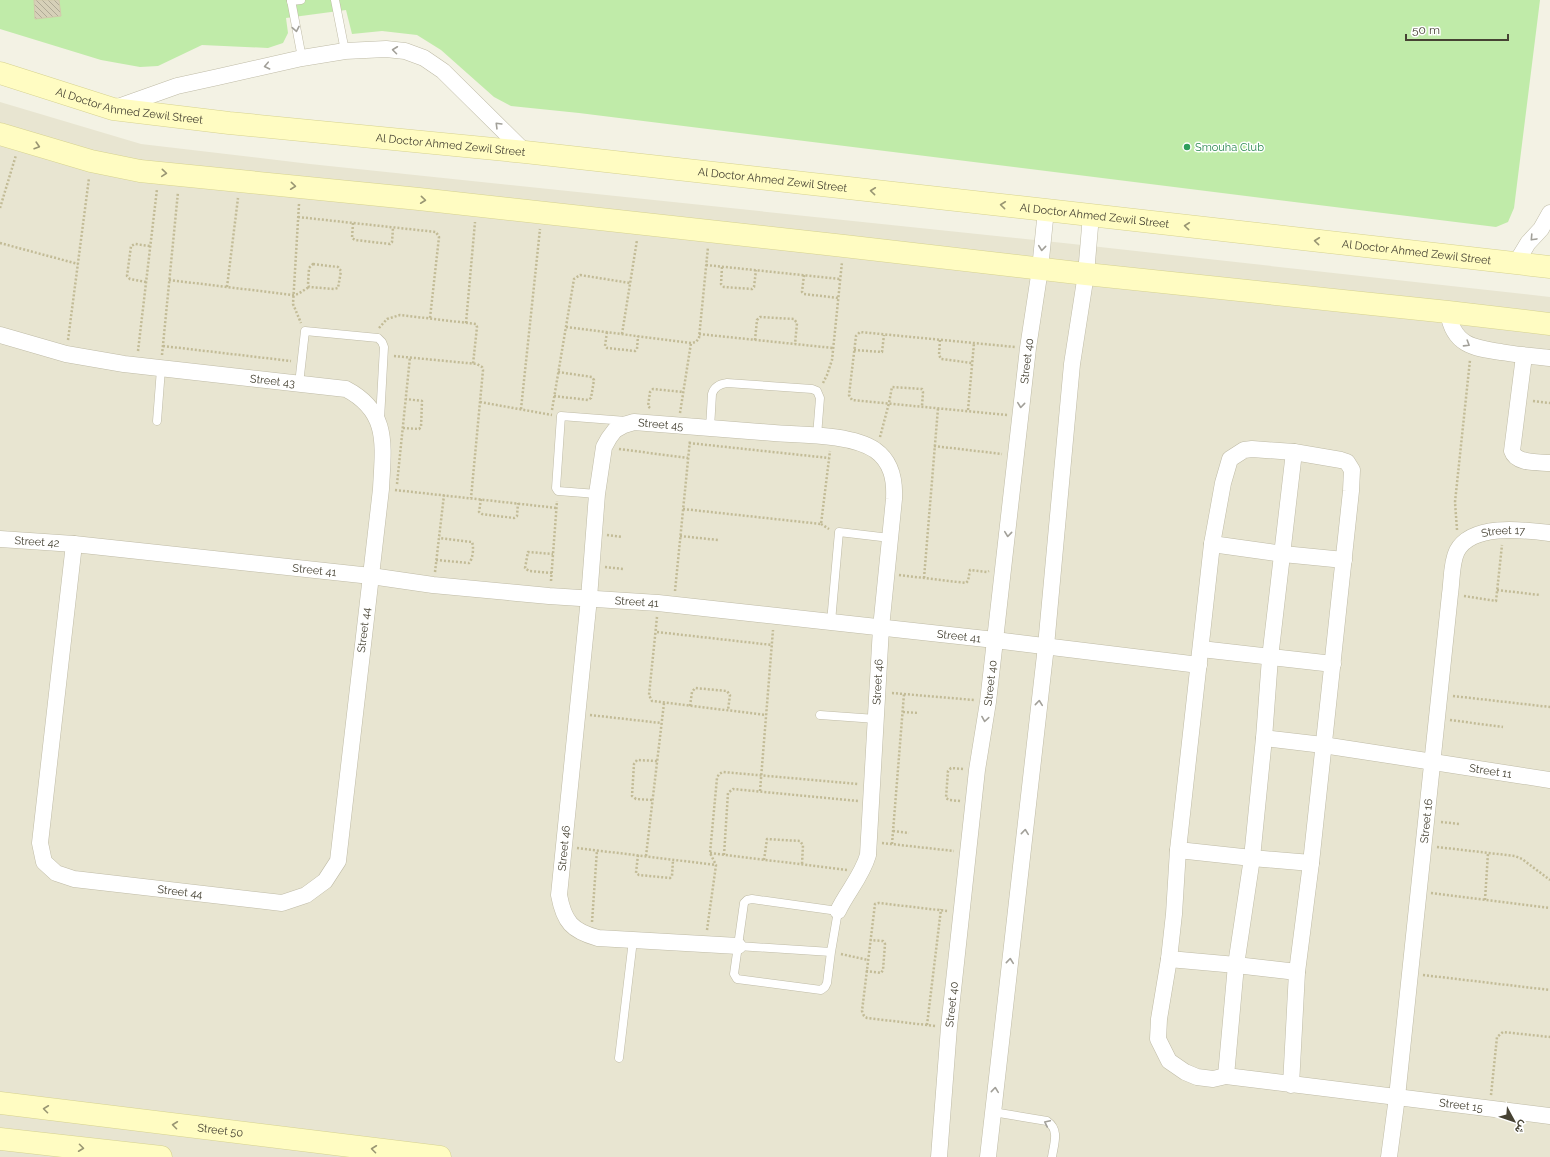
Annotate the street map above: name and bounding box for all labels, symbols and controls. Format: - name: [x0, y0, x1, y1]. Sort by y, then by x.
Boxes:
- scale bar: [1406, 16, 1508, 42]
- text: 50 m: [1412, 23, 1440, 37]
- one-way arrow: [292, 26, 300, 32]
- one-way arrow: [392, 46, 398, 55]
- one-way arrow: [263, 62, 270, 70]
- street label: Al Doctor Ahmed Zewil Street: [54, 85, 204, 126]
- one-way arrow: [495, 122, 503, 130]
- street label: Al Doctor Ahmed Zewil Street: [375, 131, 526, 159]
- one-way arrow: [34, 141, 41, 150]
- place label: Smouha Club: [1195, 141, 1264, 154]
- marker: Smouha Club: [1182, 142, 1192, 152]
- street label: Al Doctor Ahmed Zewil Street: [697, 165, 848, 194]
- one-way arrow: [161, 169, 167, 178]
- one-way arrow: [290, 182, 296, 191]
- one-way arrow: [870, 186, 876, 195]
- one-way arrow: [420, 195, 426, 204]
- one-way arrow: [1000, 201, 1006, 210]
- street label: Al Doctor Ahmed Zewil Street: [1019, 201, 1170, 230]
- one-way arrow: [1184, 222, 1190, 231]
- one-way arrow: [1530, 233, 1538, 241]
- one-way arrow: [1313, 236, 1320, 245]
- street label: Al Doctor Ahmed Zewil Street: [1341, 237, 1492, 267]
- one-way arrow: [1038, 245, 1047, 251]
- street label: Street 40: [1017, 337, 1036, 385]
- one-way arrow: [1463, 339, 1470, 346]
- street label: Street 43: [249, 372, 296, 390]
- one-way arrow: [1017, 402, 1026, 408]
- street label: Street 45: [637, 416, 684, 432]
- street label: Street 17: [1480, 523, 1526, 540]
- one-way arrow: [1003, 531, 1012, 537]
- street label: Street 42: [14, 533, 60, 550]
- street label: Street 41: [292, 561, 337, 579]
- street label: Street 41: [614, 594, 659, 610]
- street label: Street 44: [355, 607, 373, 653]
- street label: Street 41: [936, 627, 982, 645]
- street label: Street 46: [870, 658, 886, 705]
- street label: Street 40: [981, 659, 999, 707]
- one-way arrow: [1034, 700, 1043, 706]
- one-way arrow: [981, 716, 990, 722]
- street label: Street 11: [1468, 761, 1513, 781]
- street label: Street 16: [1417, 798, 1435, 844]
- street label: Street 46: [555, 824, 573, 872]
- one-way arrow: [1020, 829, 1029, 835]
- street label: Street 44: [157, 883, 203, 901]
- one-way arrow: [1005, 958, 1014, 964]
- street label: Street 40: [942, 981, 960, 1028]
- one-way arrow: [991, 1087, 1000, 1093]
- street label: Street 15: [1438, 1096, 1484, 1114]
- north arrow: [1494, 1101, 1534, 1141]
- one-way arrow: [43, 1105, 49, 1114]
- text: ش: [1512, 1118, 1531, 1136]
- one-way arrow: [172, 1120, 178, 1129]
- one-way arrow: [1044, 1120, 1051, 1128]
- street label: Street 50: [197, 1121, 244, 1139]
- one-way arrow: [77, 1143, 84, 1152]
- one-way arrow: [371, 1145, 377, 1154]

